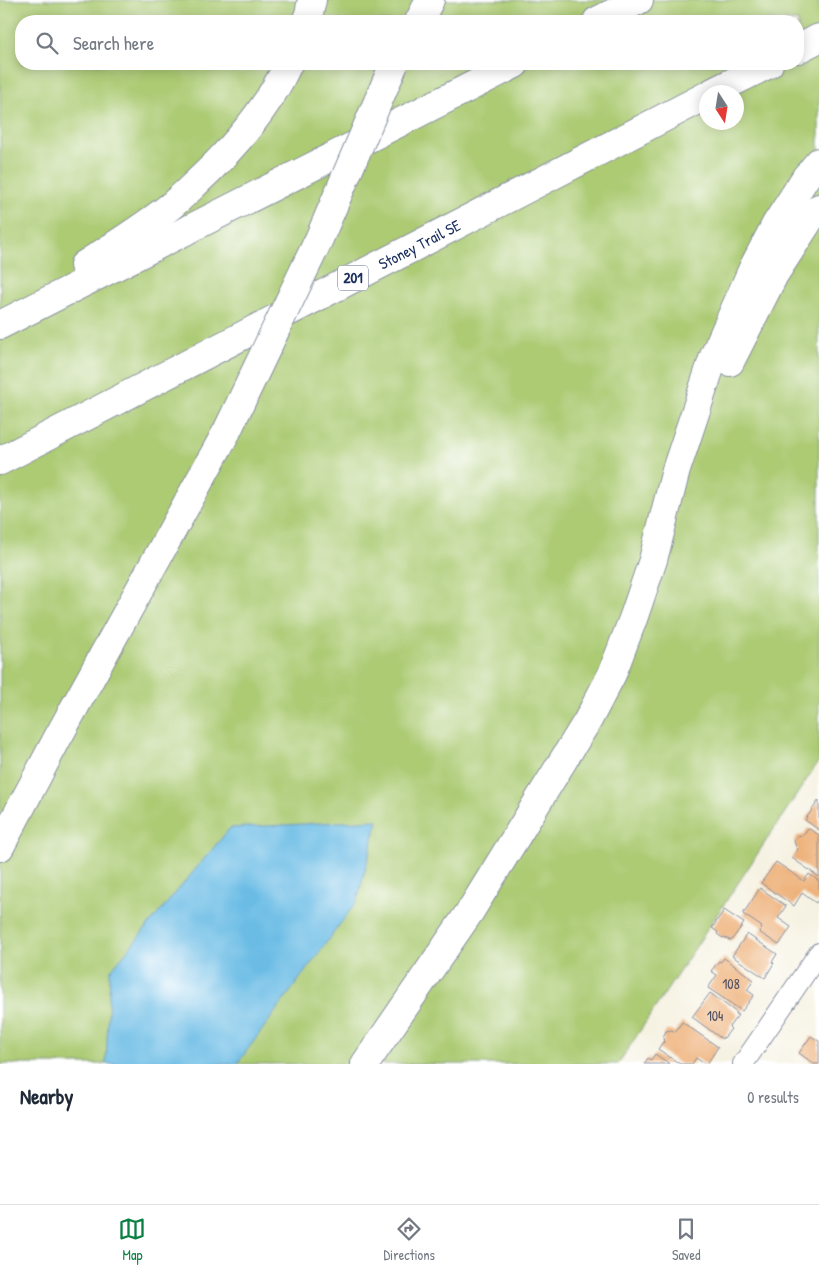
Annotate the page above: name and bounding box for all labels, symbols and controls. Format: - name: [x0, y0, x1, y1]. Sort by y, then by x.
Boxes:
- search box: [15, 15, 804, 70]
- icon: search: [33, 29, 61, 57]
- text: Search here: [73, 30, 154, 56]
- north arrow: [699, 85, 744, 130]
- street label: Stoney Trail SE: [375, 214, 464, 275]
- road number: 201: [338, 266, 368, 290]
- house number: 108: [722, 974, 740, 993]
- house number: 104: [707, 1006, 723, 1025]
- text: Nearby: [20, 1082, 73, 1111]
- text: 0 results: [747, 1086, 799, 1108]
- tab: Map: [118, 1215, 146, 1264]
- tab: Directions: [383, 1215, 435, 1264]
- tab: Saved: [672, 1215, 701, 1264]

